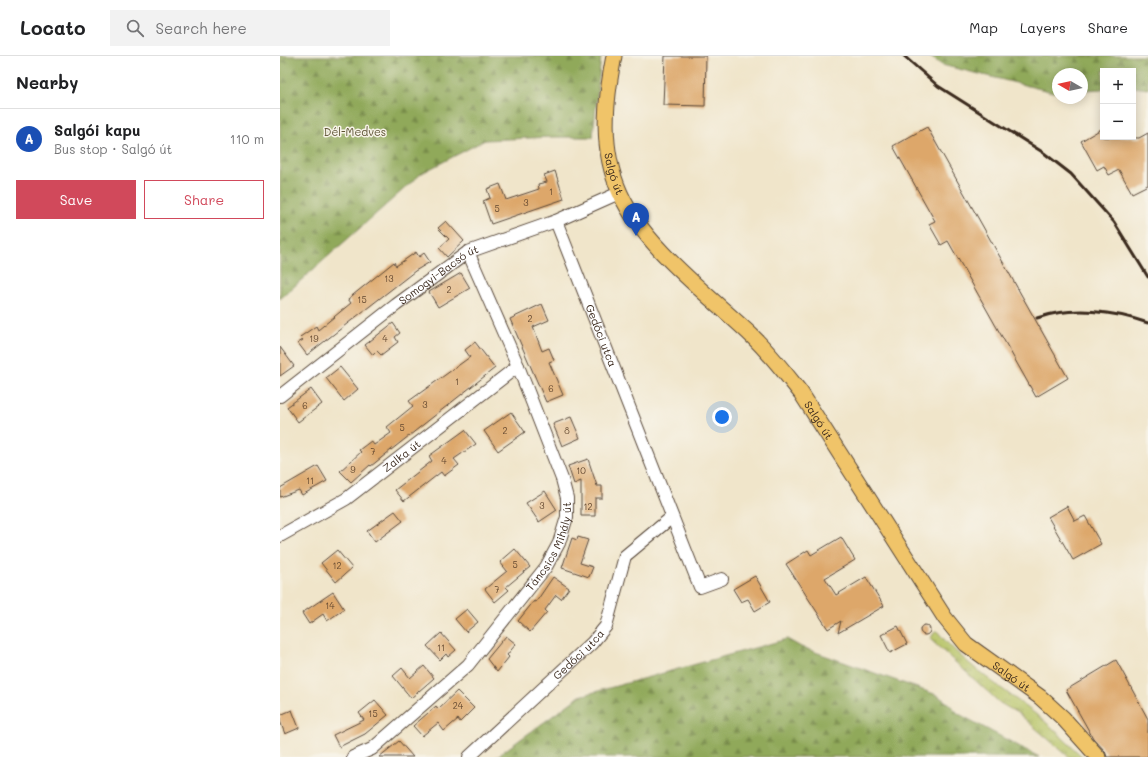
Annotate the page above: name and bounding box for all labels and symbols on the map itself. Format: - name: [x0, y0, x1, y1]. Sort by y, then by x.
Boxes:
- north arrow: [1052, 68, 1088, 104]
- park label: Dél-Medves: [324, 124, 386, 139]
- street label: Salgó út: [601, 151, 628, 197]
- house number: 1: [549, 186, 553, 197]
- house number: 3: [523, 197, 529, 208]
- house number: 5: [494, 203, 500, 214]
- pin: A: [623, 203, 649, 236]
- street label: Somogyi-Bacsó út: [395, 241, 480, 308]
- house number: 13: [384, 273, 394, 284]
- house number: 2: [446, 284, 452, 295]
- house number: 15: [357, 294, 367, 305]
- street label: Gedőci utca: [582, 302, 621, 369]
- house number: 2: [527, 313, 533, 324]
- house number: 19: [309, 333, 319, 344]
- house number: 4: [382, 333, 388, 344]
- house number: 1: [455, 376, 459, 387]
- house number: 6: [548, 383, 554, 394]
- street label: Salgó út: [801, 398, 837, 442]
- house number: 3: [422, 399, 428, 410]
- house number: 6: [302, 400, 308, 411]
- your location: [712, 407, 732, 427]
- house number: 5: [399, 422, 405, 433]
- house number: 2: [502, 425, 508, 436]
- house number: 8: [564, 425, 570, 436]
- street label: Zalka út: [379, 436, 424, 475]
- house number: 7: [370, 446, 376, 457]
- house number: 4: [441, 455, 447, 466]
- house number: 9: [350, 464, 356, 475]
- house number: 10: [576, 465, 586, 476]
- house number: 11: [306, 475, 314, 486]
- house number: 3: [539, 500, 545, 511]
- house number: 12: [583, 501, 593, 512]
- street label: Táncsics Mihály út: [522, 502, 574, 594]
- house number: 5: [512, 559, 518, 570]
- house number: 12: [332, 560, 342, 571]
- house number: 7: [494, 584, 500, 595]
- house number: 14: [325, 600, 335, 611]
- street label: Gedőci utca: [549, 626, 607, 683]
- house number: 11: [437, 642, 445, 653]
- street label: Salgó út: [990, 657, 1034, 695]
- house number: 24: [453, 700, 464, 711]
- house number: 15: [368, 708, 378, 719]

